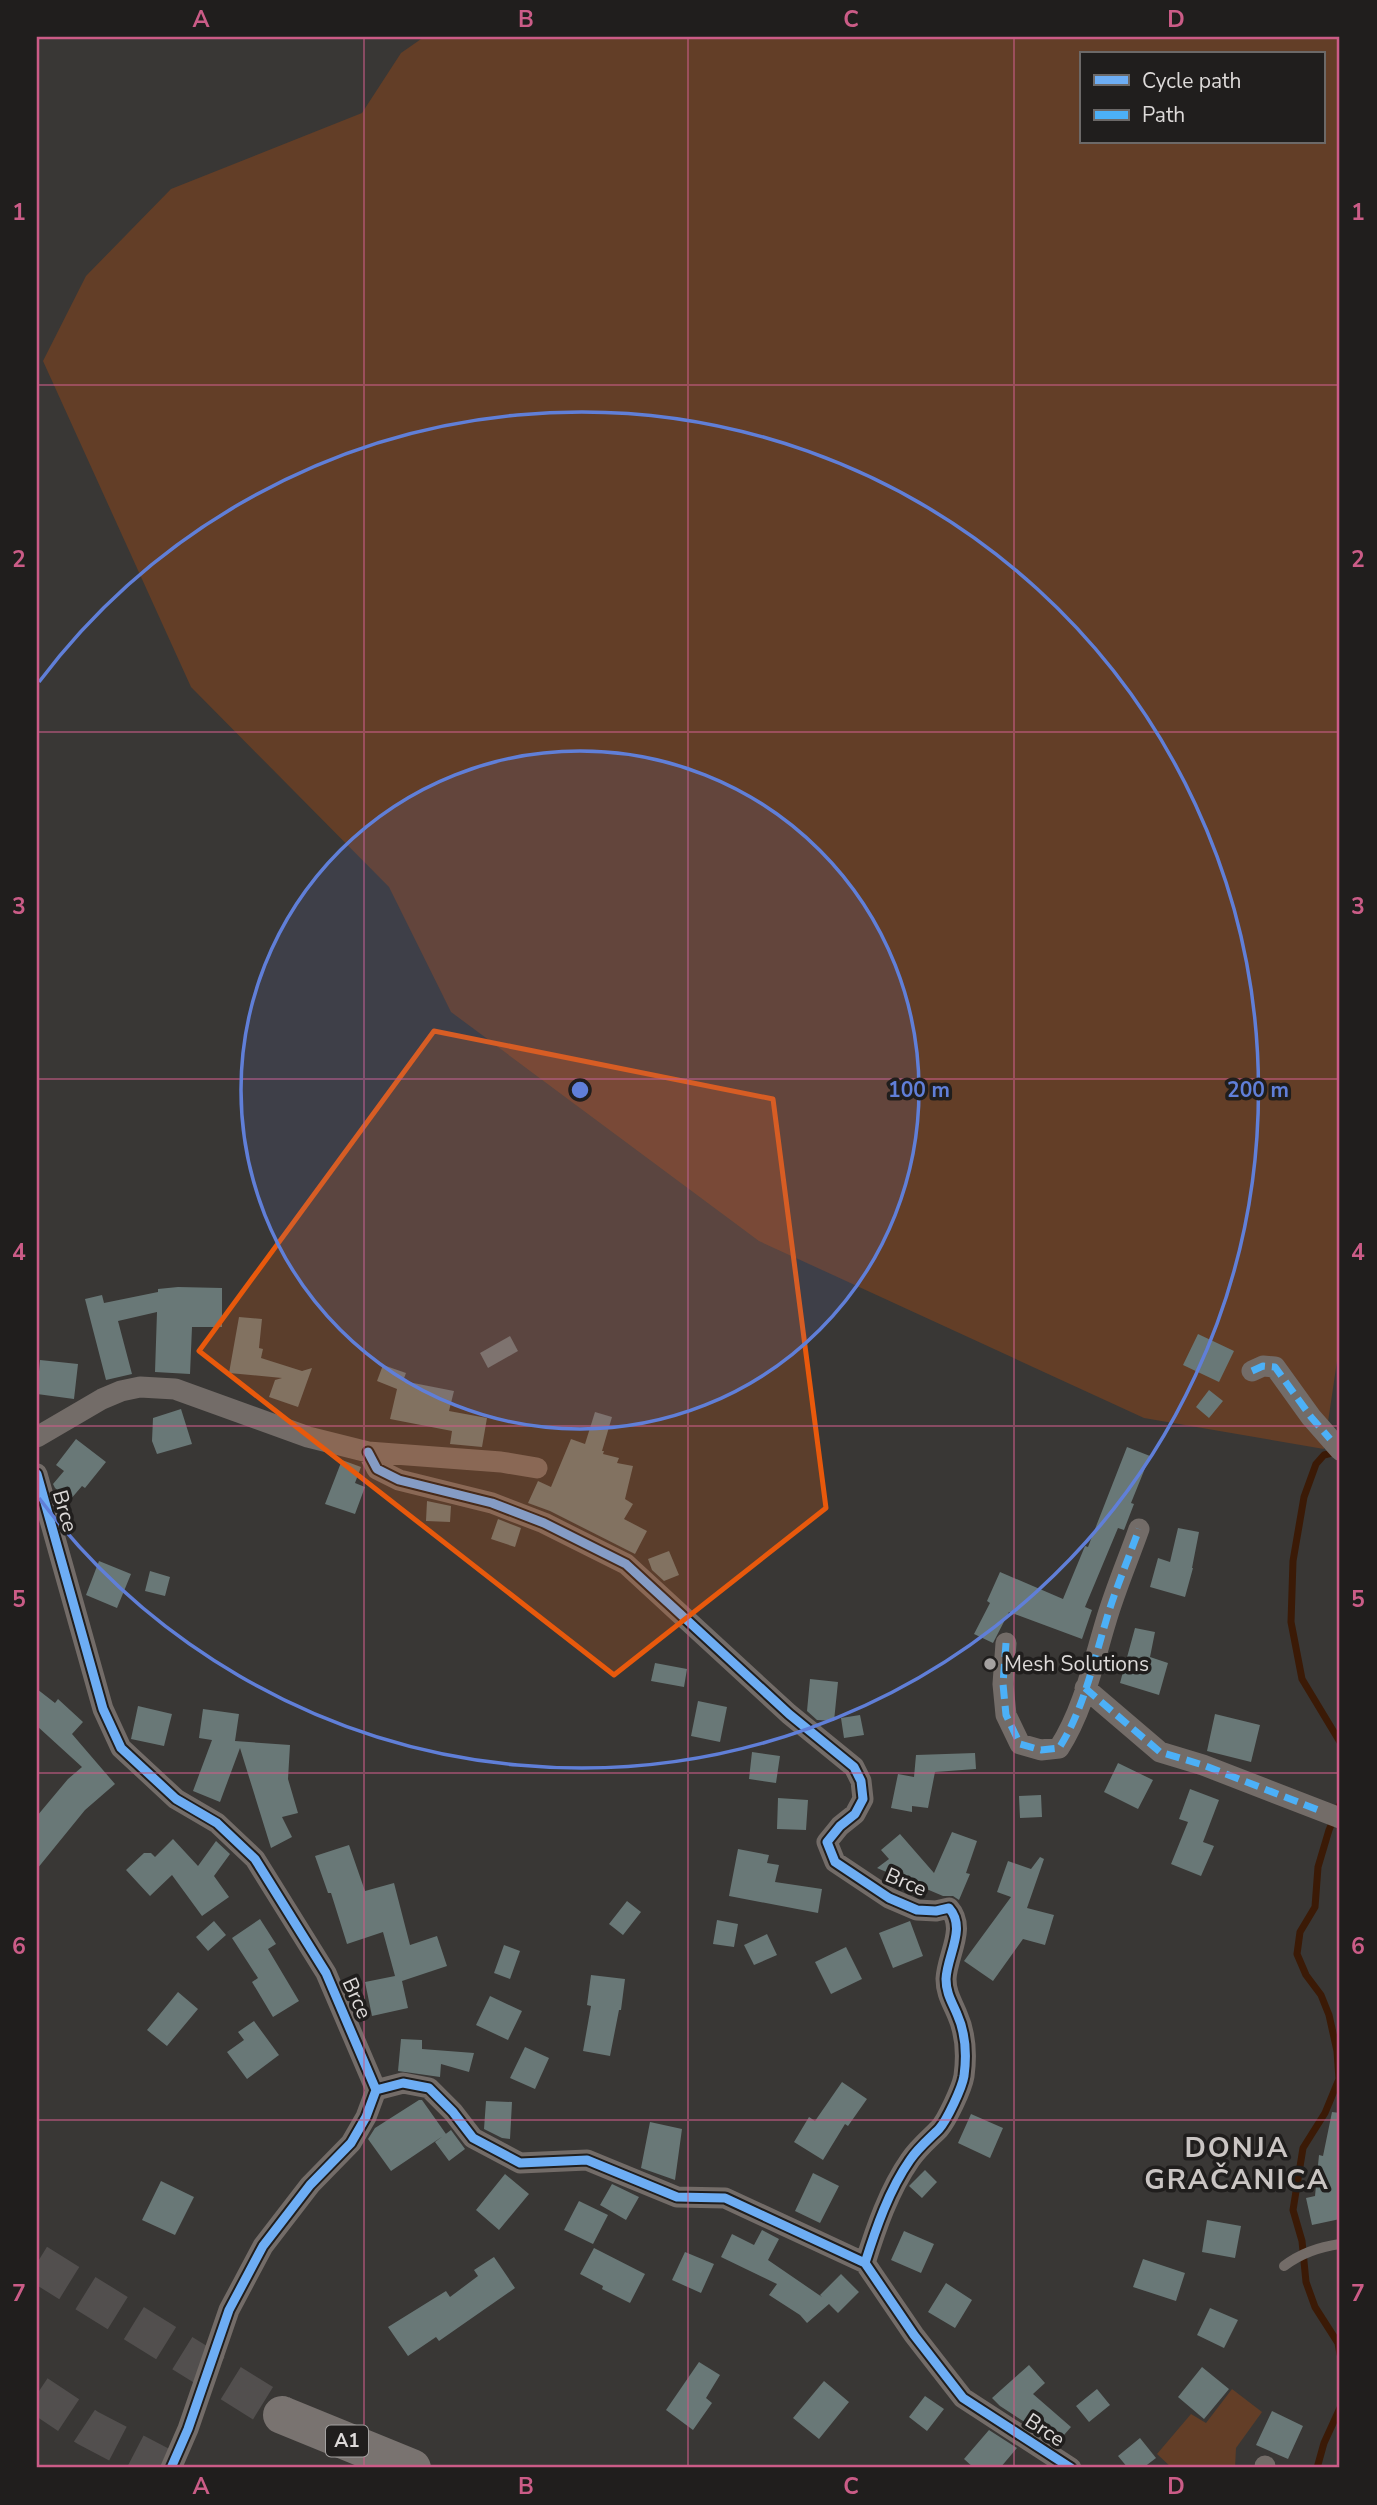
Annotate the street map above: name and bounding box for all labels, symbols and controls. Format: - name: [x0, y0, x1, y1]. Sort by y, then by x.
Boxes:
- text: A: [192, 4, 210, 35]
- text: B: [518, 4, 534, 35]
- text: C: [843, 4, 859, 35]
- text: D: [1167, 4, 1185, 35]
- legend: [1080, 52, 1324, 144]
- text: Cycle path: [1142, 67, 1241, 95]
- text: Path: [1142, 101, 1185, 129]
- text: 1: [12, 197, 26, 228]
- text: 1: [1351, 197, 1365, 228]
- text: 2: [12, 544, 26, 575]
- text: 2: [1351, 544, 1365, 575]
- text: 3: [12, 891, 26, 922]
- text: 3: [1351, 891, 1365, 922]
- text: 100 m: [888, 1076, 950, 1104]
- text: 200 m: [1227, 1076, 1289, 1104]
- centre of rings: [568, 1078, 592, 1102]
- text: 4: [12, 1237, 26, 1268]
- text: 4: [1351, 1237, 1365, 1268]
- street label: Brce: [46, 1487, 84, 1535]
- text: 5: [12, 1584, 26, 1615]
- text: 5: [1351, 1584, 1365, 1615]
- place label: Mesh Solutions: [1004, 1650, 1149, 1678]
- marker: Mesh Solutions: [982, 1656, 998, 1672]
- street label: Brce: [881, 1861, 931, 1903]
- text: 6: [12, 1931, 26, 1962]
- text: 6: [1351, 1931, 1365, 1962]
- street label: Brce: [336, 1973, 378, 2023]
- district label: DONJA GRAČANICA: [1144, 2129, 1330, 2199]
- text: 7: [12, 2278, 26, 2309]
- text: 7: [1351, 2278, 1365, 2309]
- street label: Brce: [1020, 2407, 1070, 2453]
- road number: A1: [326, 2426, 368, 2456]
- text: A: [192, 2471, 210, 2502]
- text: B: [518, 2471, 534, 2502]
- text: C: [843, 2471, 859, 2502]
- text: D: [1167, 2471, 1185, 2502]

